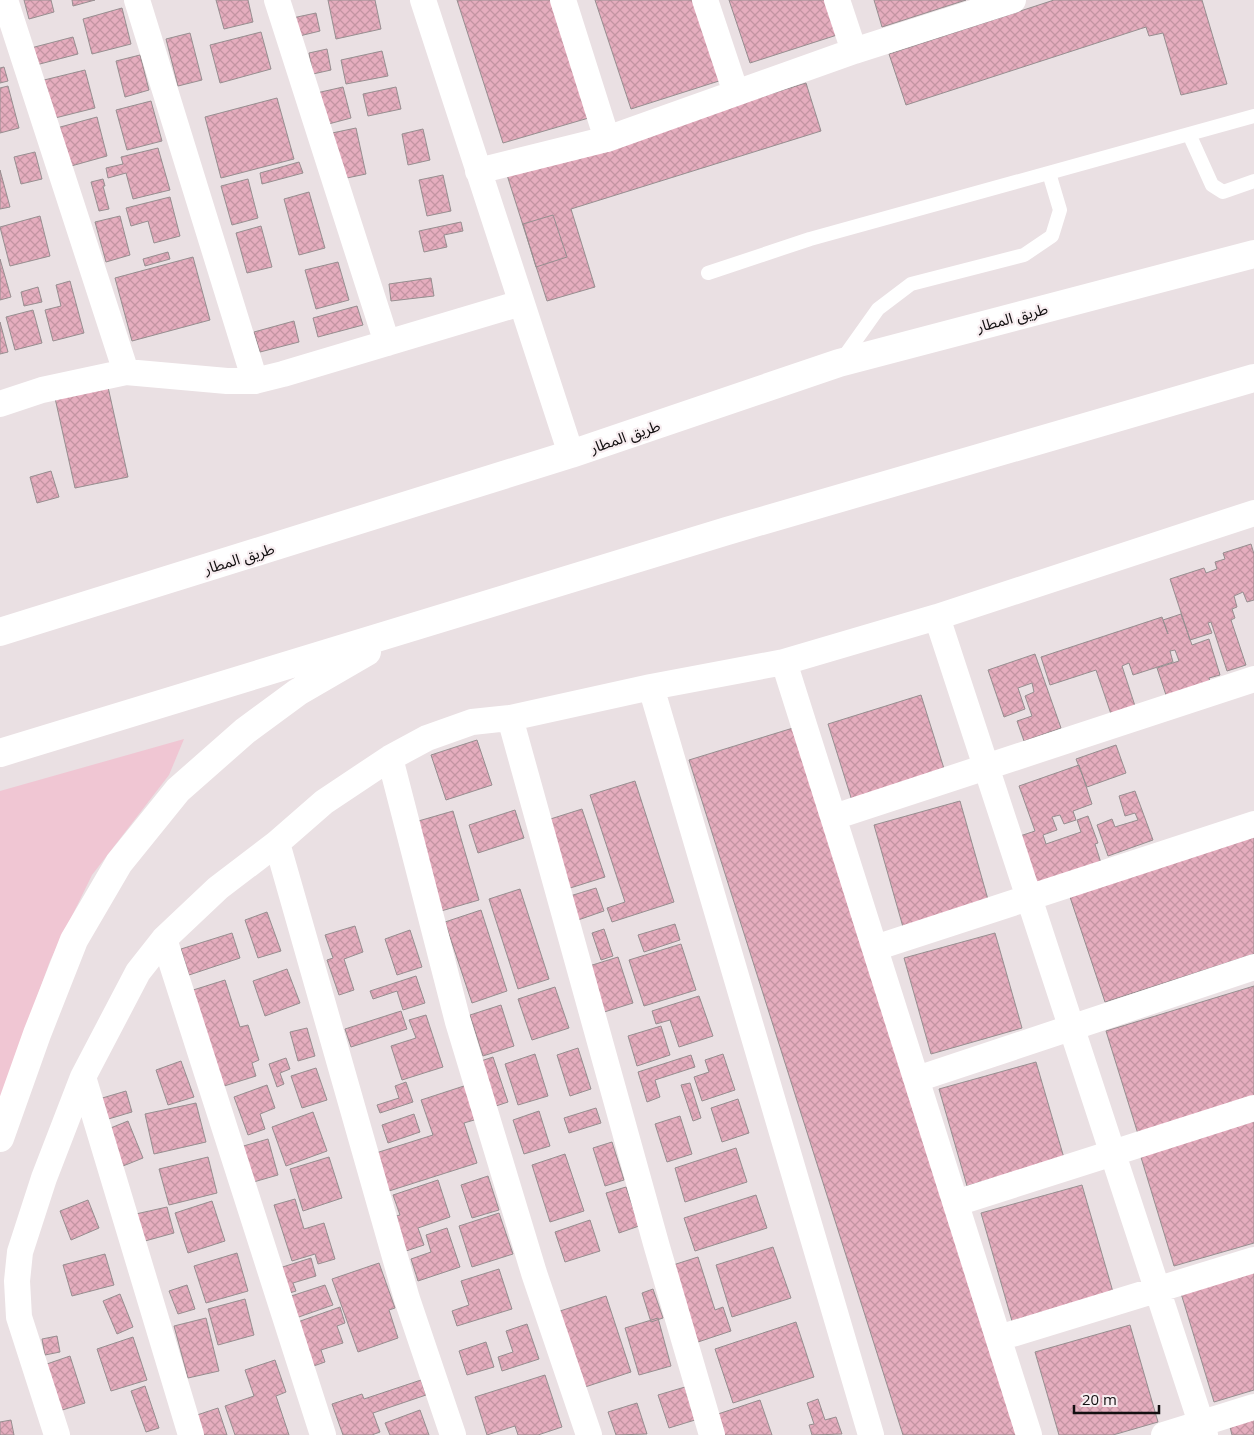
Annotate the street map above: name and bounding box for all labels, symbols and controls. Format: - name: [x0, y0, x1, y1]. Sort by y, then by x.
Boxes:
- street label: طريق المطار: [973, 298, 1050, 337]
- street label: طريق المطار: [586, 415, 663, 459]
- street label: طريق المطار: [200, 538, 277, 579]
- scale bar: [1074, 1382, 1159, 1414]
- text: 20 m: [1082, 1389, 1117, 1409]

